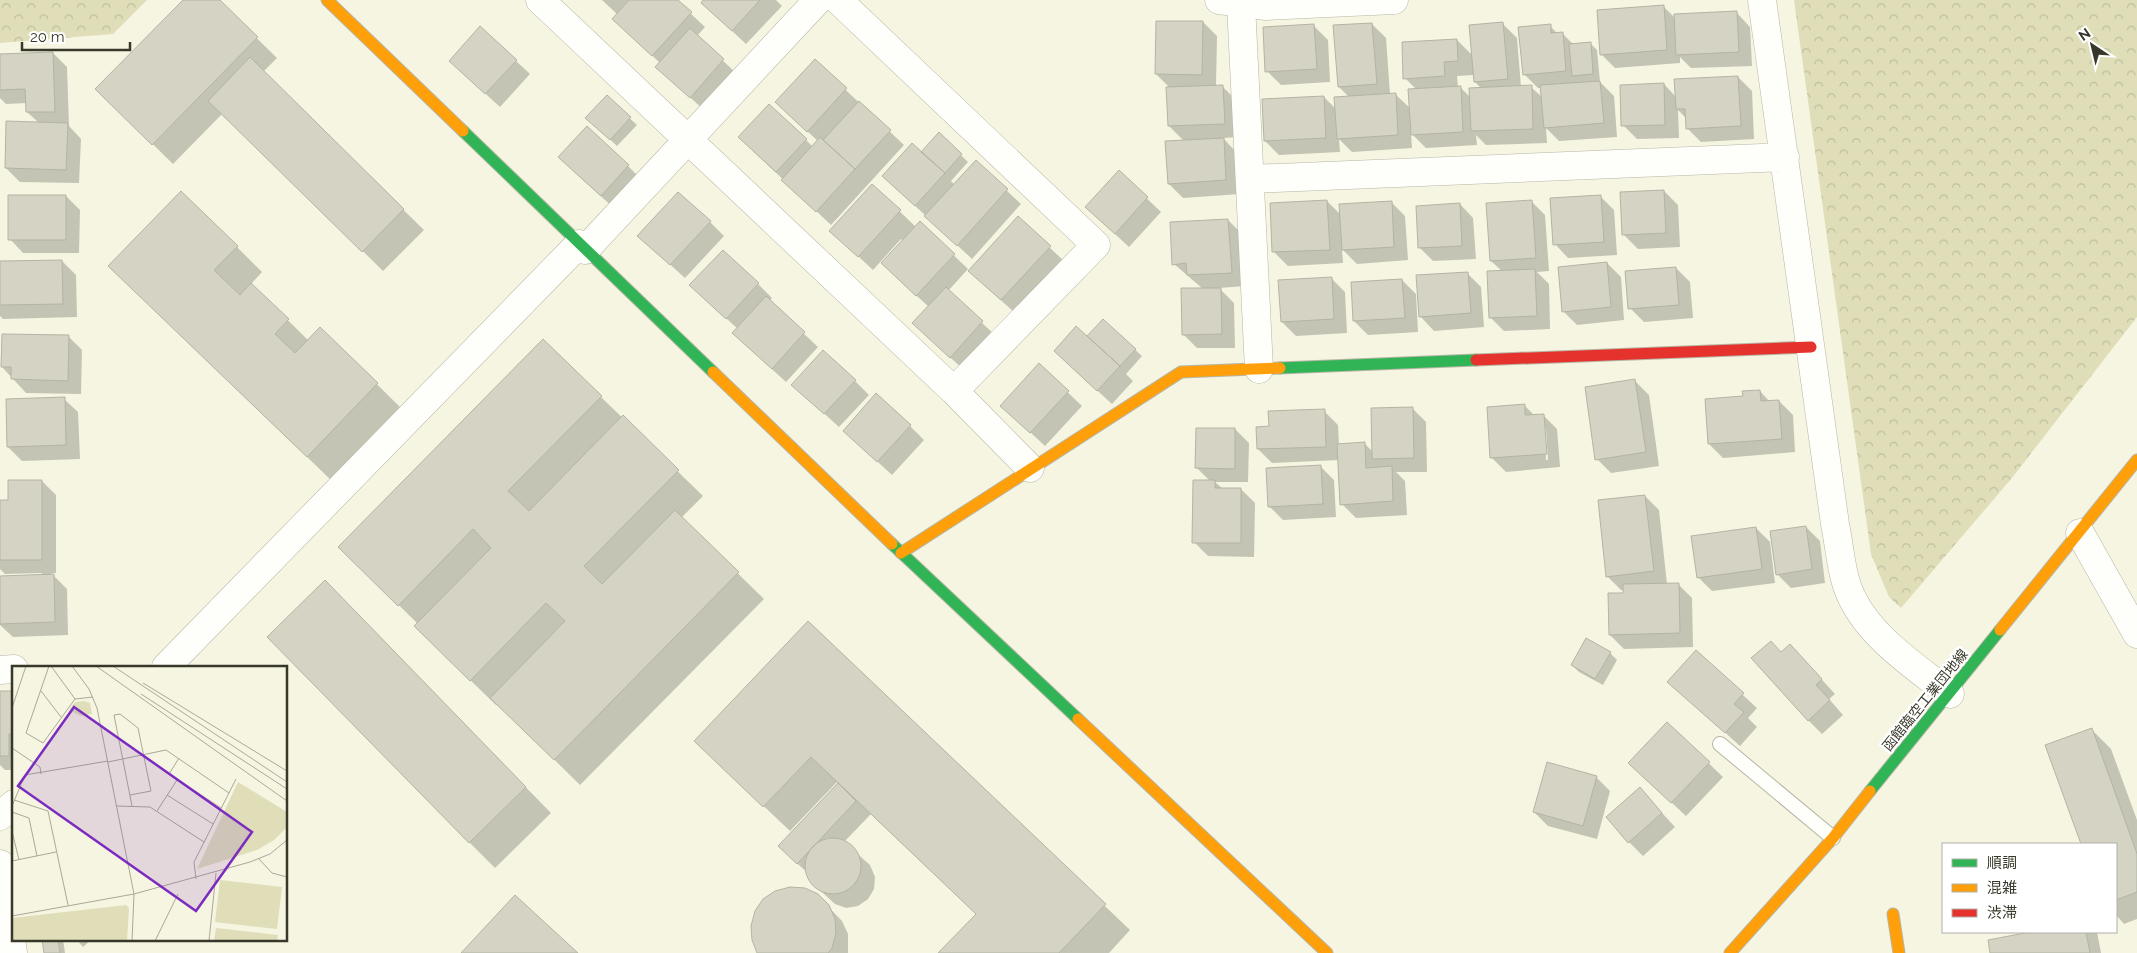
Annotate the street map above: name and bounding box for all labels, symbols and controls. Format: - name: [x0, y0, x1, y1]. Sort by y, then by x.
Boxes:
- scale bar: [22, 20, 130, 52]
- north arrow: [2067, 20, 2117, 70]
- text: N: [2076, 25, 2094, 44]
- text: 20 m: [30, 28, 65, 46]
- street label: 函館臨空工業団地線: [1879, 646, 1971, 754]
- inset map: [12, 666, 288, 940]
- legend: [1942, 843, 2117, 933]
- text: 順調: [1987, 854, 2017, 872]
- text: 混雑: [1987, 879, 2017, 897]
- text: 渋滞: [1987, 904, 2017, 922]

